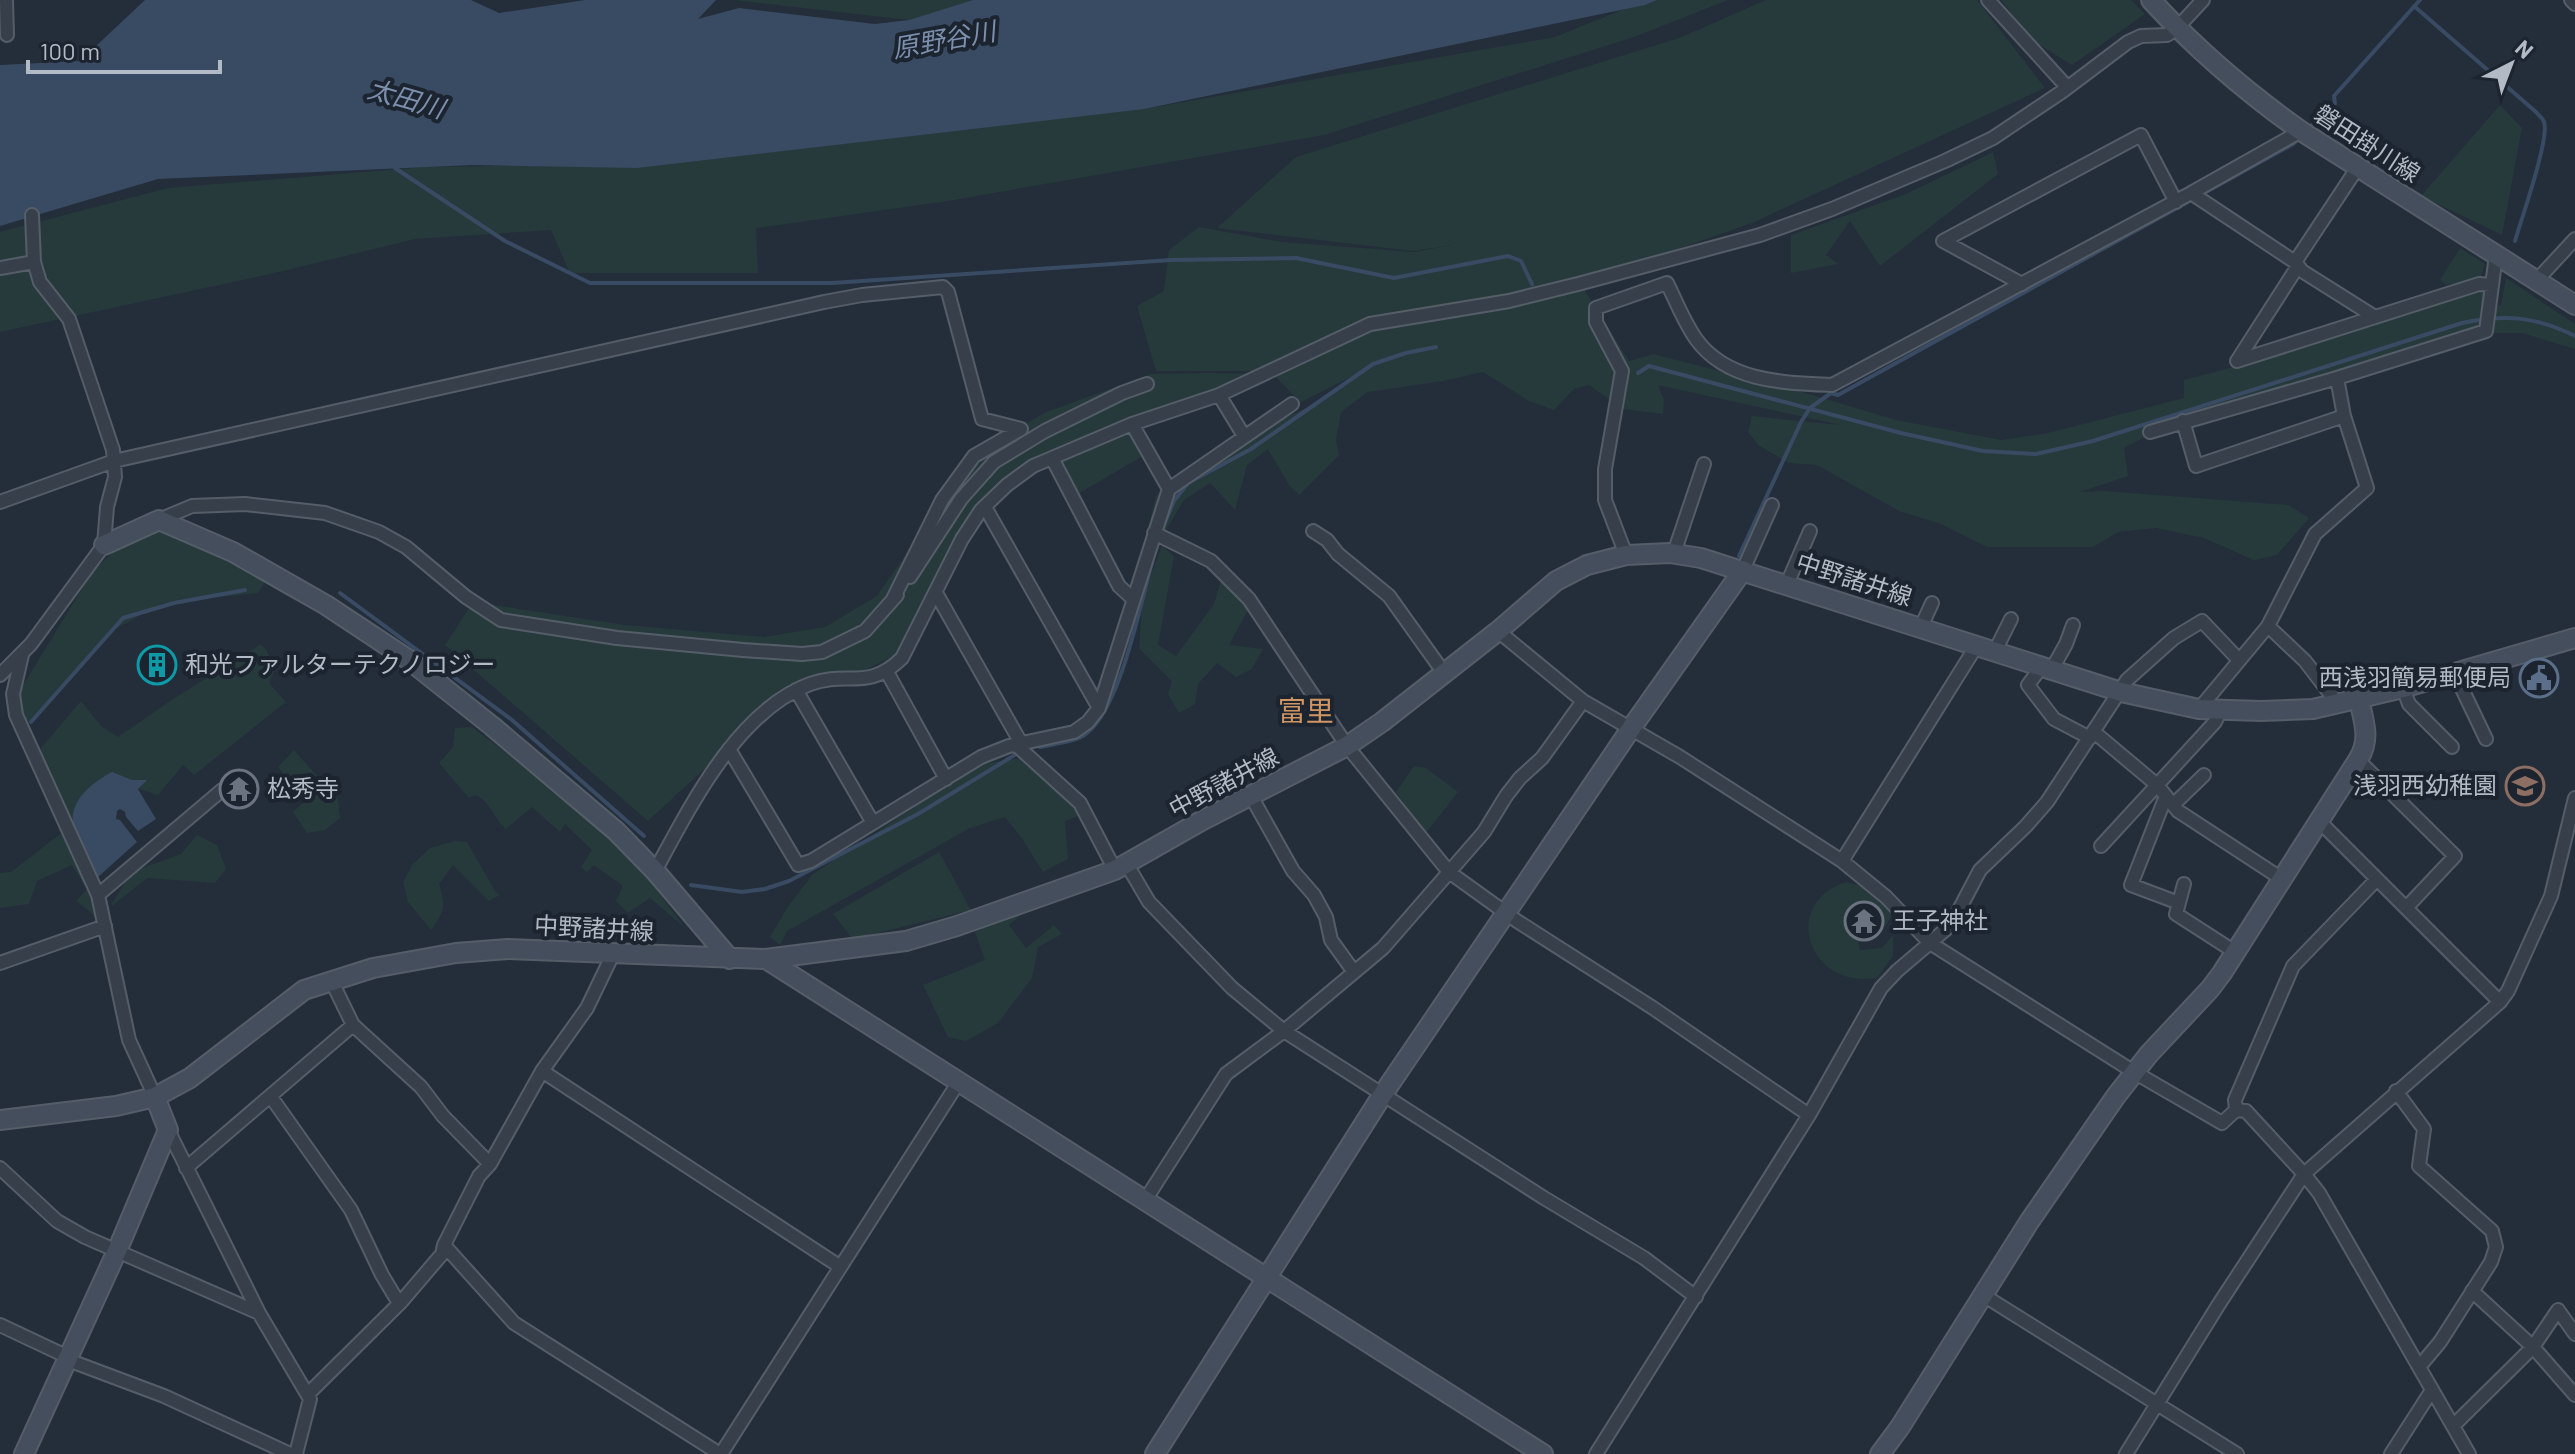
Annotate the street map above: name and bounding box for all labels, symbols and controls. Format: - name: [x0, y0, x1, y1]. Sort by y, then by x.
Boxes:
- water label: 原野谷川: [890, 14, 1001, 63]
- scale bar: [28, 24, 220, 74]
- north arrow: [2471, 24, 2551, 104]
- text: N: [2511, 34, 2539, 63]
- text: 100 m: [40, 36, 100, 65]
- water label: 太田川: [365, 72, 451, 124]
- street label: 磐田掛川線: [2310, 98, 2426, 188]
- street label: 中野諸井線: [1793, 546, 1916, 611]
- building icon: 和光ファルターテクノロジー: [136, 644, 178, 686]
- place label: 和光ファルターテクノロジー: [185, 649, 496, 678]
- public building icon: 西浅羽簡易郵便局: [2518, 657, 2560, 699]
- place label: 西浅羽簡易郵便局: [2319, 662, 2511, 691]
- district label: 富里: [1278, 693, 1334, 727]
- street label: 中野諸井線: [1164, 741, 1283, 823]
- school or university icon: 浅羽西幼稚園: [2504, 765, 2546, 807]
- temple icon: 松秀寺: [218, 768, 260, 810]
- place label: 浅羽西幼稚園: [2353, 770, 2497, 799]
- place label: 松秀寺: [267, 773, 339, 802]
- temple icon: 王子神社: [1843, 900, 1885, 942]
- place label: 王子神社: [1892, 905, 1988, 934]
- street label: 中野諸井線: [533, 910, 655, 945]

